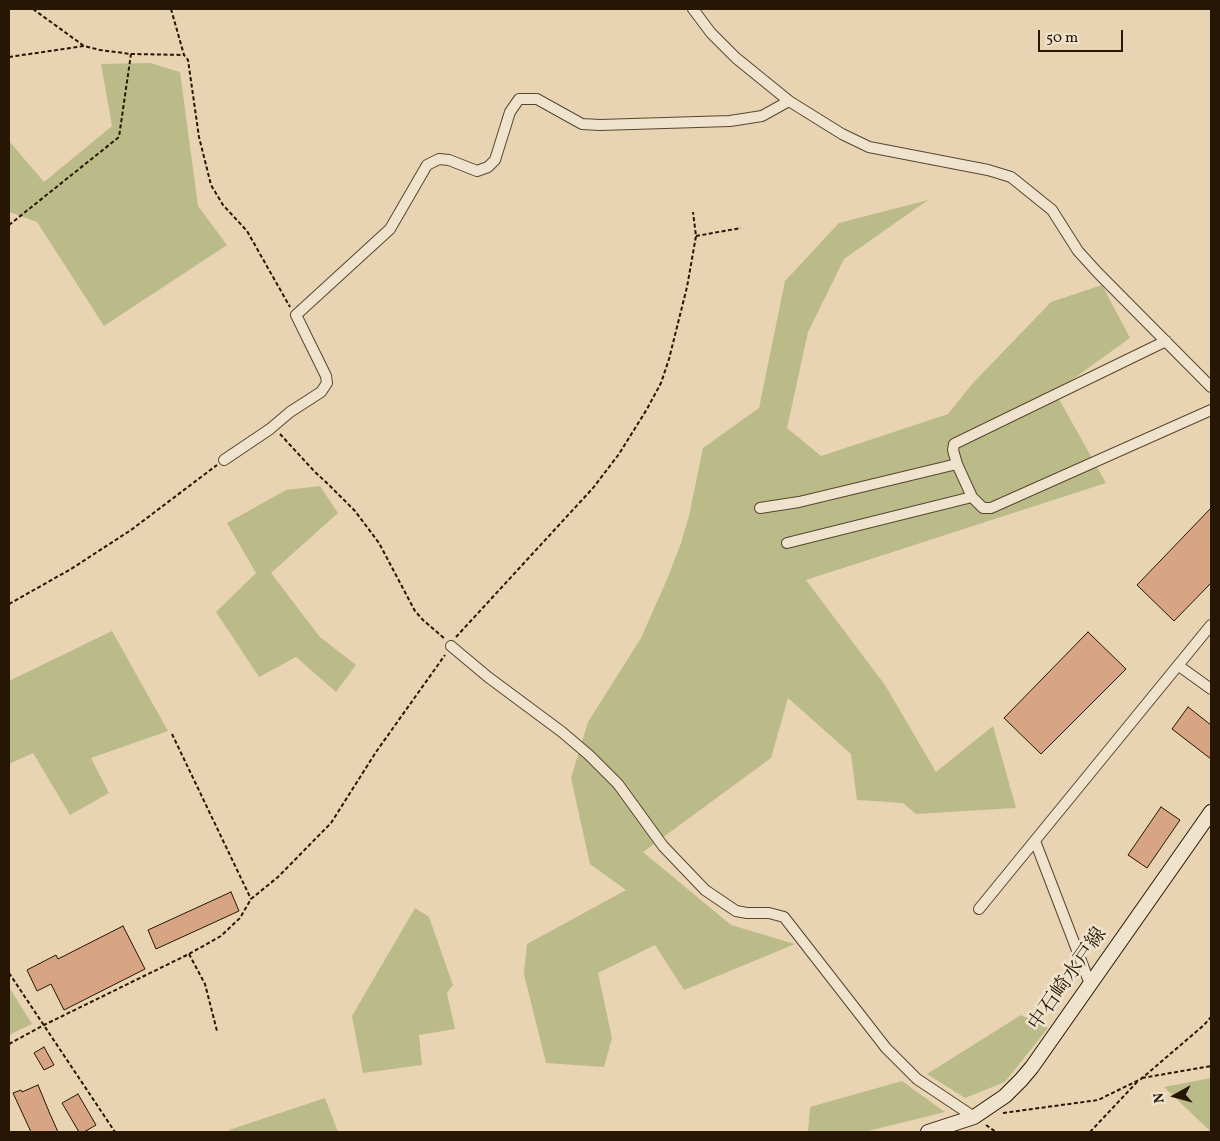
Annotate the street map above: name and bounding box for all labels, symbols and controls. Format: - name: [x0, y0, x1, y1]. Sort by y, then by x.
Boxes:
- scale bar: [1040, 20, 1125, 52]
- text: 50 m: [1046, 28, 1078, 49]
- street label: 中石崎水戸線: [1025, 924, 1113, 1036]
- north arrow: [1150, 1071, 1200, 1121]
- text: N: [1150, 1092, 1170, 1104]

